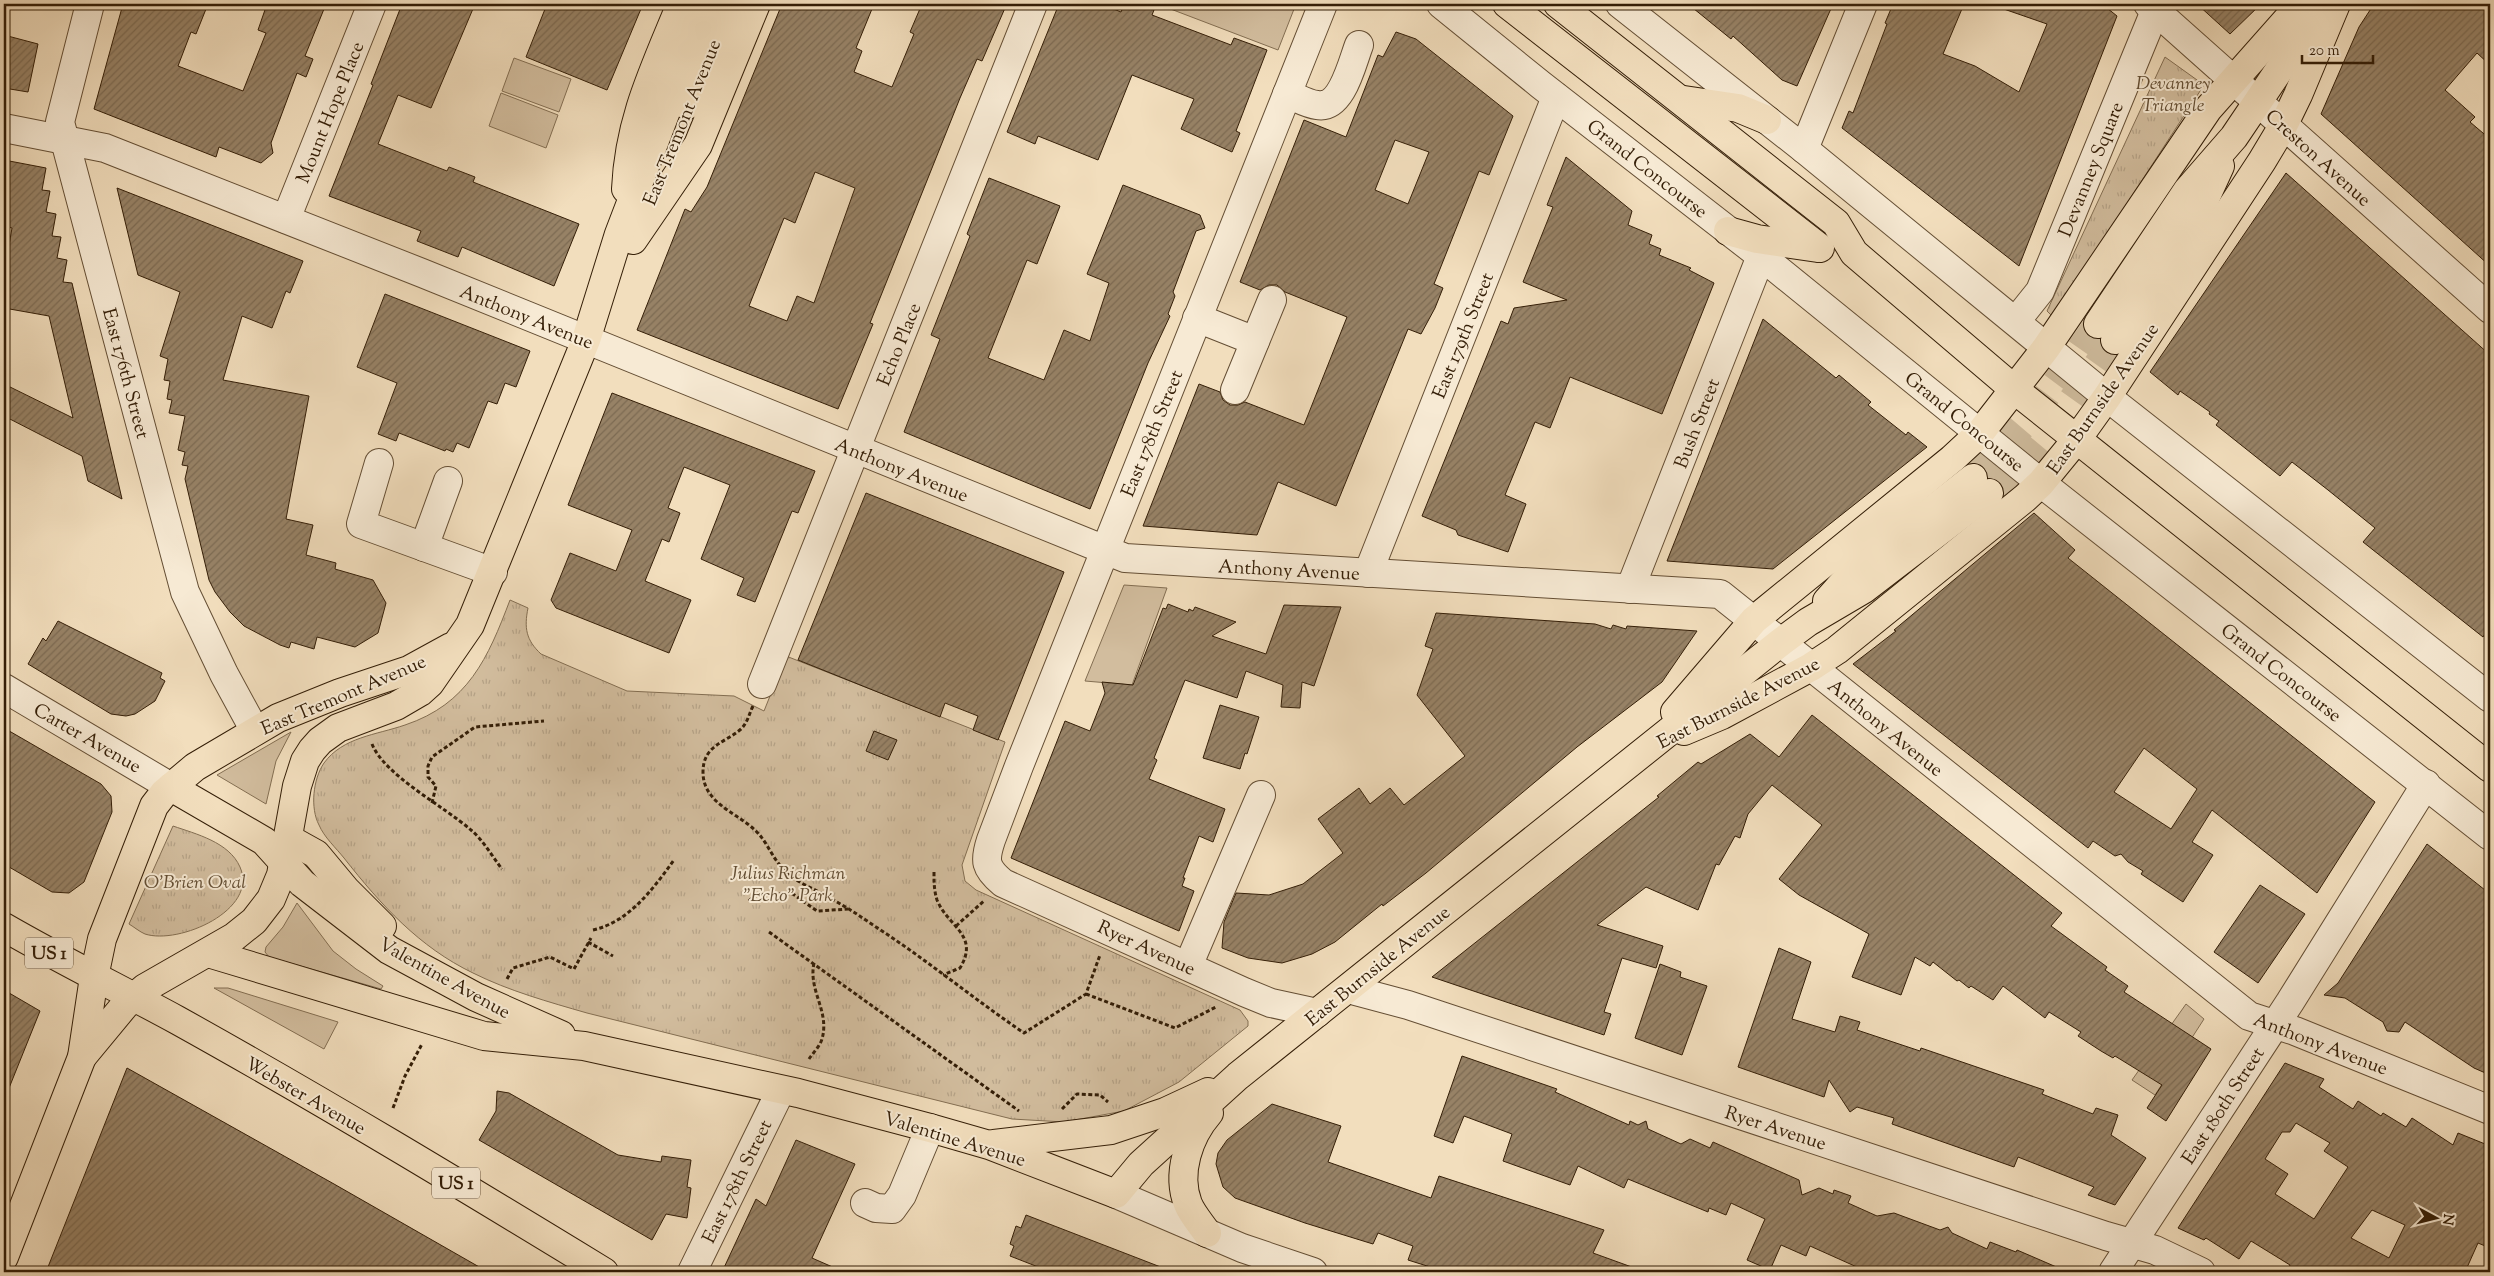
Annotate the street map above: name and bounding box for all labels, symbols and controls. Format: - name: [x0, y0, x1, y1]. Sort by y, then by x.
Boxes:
- scale bar: [2302, 32, 2373, 64]
- street label: East Tremont Avenue: [638, 36, 729, 210]
- street label: Mount Hope Place: [291, 38, 372, 188]
- text: 20 m: [2309, 41, 2340, 62]
- park label: Devanney Triangle: [2136, 71, 2210, 120]
- street label: Devanney Square: [2053, 98, 2132, 242]
- street label: Creston Avenue: [2258, 104, 2376, 214]
- street label: Grand Concourse: [1580, 114, 1713, 226]
- street label: East 179th Street: [1427, 268, 1502, 403]
- street label: Anthony Avenue: [455, 279, 597, 357]
- street label: Echo Place: [871, 299, 929, 390]
- street label: East 176th Street: [94, 305, 155, 442]
- street label: East Burnside Avenue: [2042, 318, 2167, 481]
- street label: East 178th Street: [1116, 366, 1191, 501]
- street label: Grand Concourse: [1898, 366, 2029, 480]
- street label: Bush Street: [1669, 374, 1728, 473]
- street label: Anthony Avenue: [830, 432, 972, 510]
- street label: Anthony Avenue: [1217, 554, 1361, 589]
- street label: Grand Concourse: [2214, 618, 2347, 730]
- street label: East Tremont Avenue: [257, 649, 431, 743]
- street label: East Burnside Avenue: [1653, 651, 1825, 757]
- street label: Anthony Avenue: [1821, 674, 1948, 784]
- street label: Carter Avenue: [28, 697, 146, 781]
- park label: Julius Richman "Echo" Park: [729, 861, 846, 910]
- park label: O'Brien Oval: [144, 870, 246, 897]
- street label: East Burnside Avenue: [1300, 900, 1457, 1034]
- street label: Ryer Avenue: [1093, 915, 1199, 984]
- street label: Valentine Avenue: [373, 932, 515, 1027]
- road number: US 1: [25, 938, 73, 968]
- street label: Anthony Avenue: [2249, 1007, 2391, 1083]
- street label: East 180th Street: [2176, 1042, 2272, 1170]
- street label: Webster Avenue: [239, 1052, 370, 1143]
- street label: Ryer Avenue: [1721, 1100, 1830, 1159]
- street label: Valentine Avenue: [880, 1106, 1029, 1175]
- street label: East 178th Street: [697, 1115, 780, 1248]
- road number: US 1: [432, 1168, 480, 1198]
- north arrow: [2412, 1194, 2462, 1244]
- text: N: [2436, 1213, 2458, 1226]

